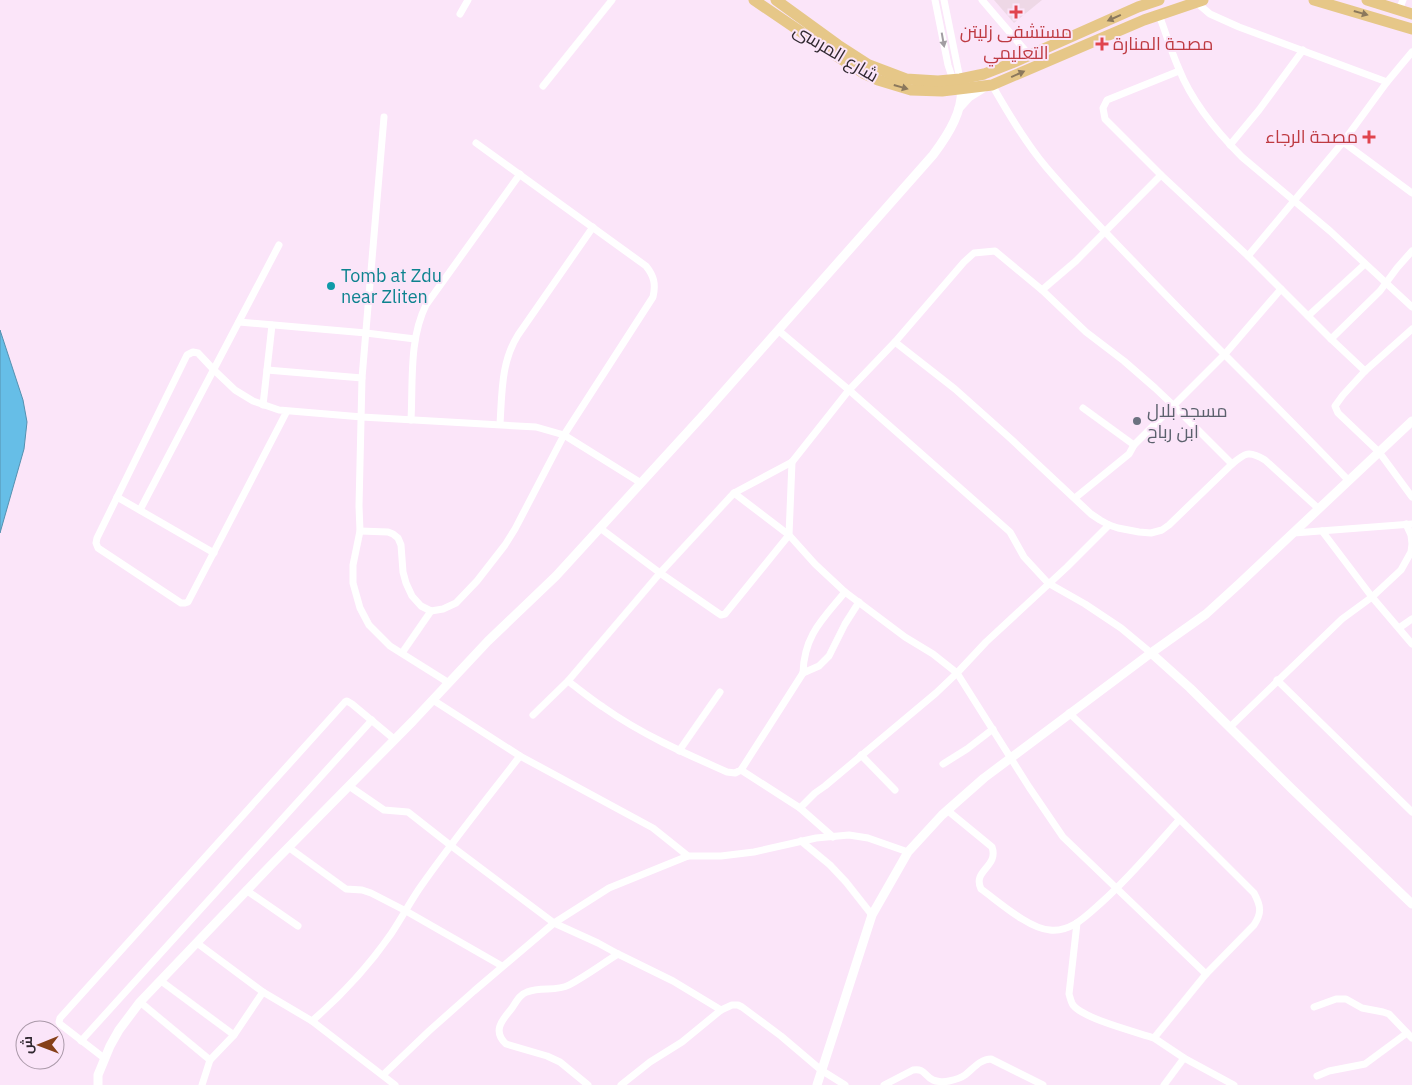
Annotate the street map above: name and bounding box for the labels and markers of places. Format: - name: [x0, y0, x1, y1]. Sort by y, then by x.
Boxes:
- marker: مستشفى زليتن التعليمي: [1009, 5, 1023, 19]
- place label: مستشفى زليتن التعليمي: [960, 20, 1072, 67]
- place label: مصحة المنارة: [1113, 32, 1213, 55]
- marker: مصحة المنارة: [1095, 37, 1109, 51]
- place label: مصحة الرجاء: [1265, 125, 1358, 148]
- marker: مصحة الرجاء: [1362, 130, 1376, 144]
- place label: Tomb at Zdu near Zliten: [341, 264, 442, 308]
- marker: Tomb at Zdu near Zliten: [325, 280, 337, 292]
- place label: مسجد بلال ابن رباح: [1147, 399, 1228, 444]
- marker: مسجد بلال ابن رباح: [1131, 415, 1143, 427]

